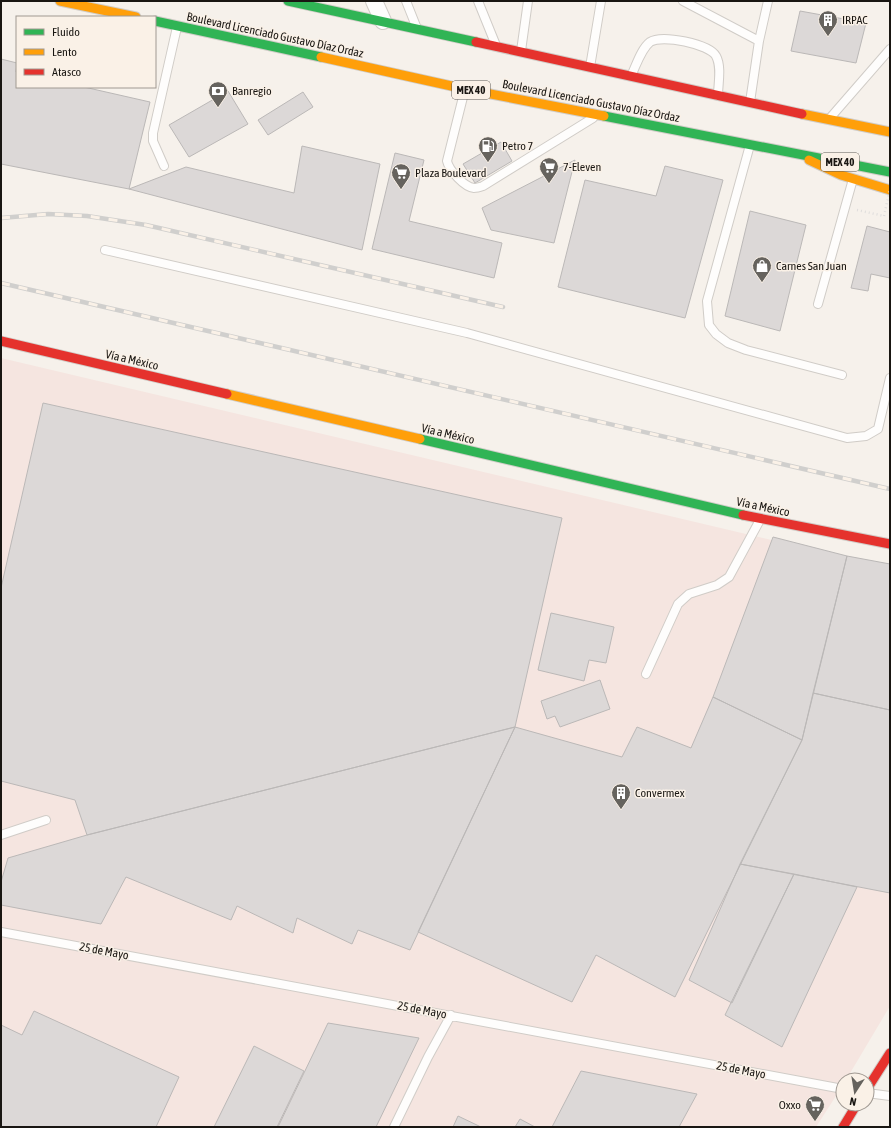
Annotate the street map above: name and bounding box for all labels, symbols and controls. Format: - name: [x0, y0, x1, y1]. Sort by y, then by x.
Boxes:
- street label: Boulevard Licenciado Gustavo Díaz Ordaz: [185, 9, 365, 61]
- building icon: IRPAC: [817, 9, 839, 37]
- place label: IRPAC: [842, 13, 868, 27]
- legend: [16, 16, 156, 88]
- text: Fluido: [52, 25, 80, 39]
- text: Lento: [52, 45, 77, 59]
- text: Atasco: [52, 65, 82, 79]
- street label: Boulevard Licenciado Gustavo Díaz Ordaz: [501, 77, 682, 125]
- bank icon: Banregio: [207, 80, 229, 108]
- road number: MEX 40: [452, 81, 490, 99]
- place label: Banregio: [232, 84, 272, 98]
- fuel station icon: Petro 7: [477, 135, 499, 163]
- place label: Petro 7: [502, 139, 533, 153]
- road number: MEX 40: [821, 153, 859, 171]
- supermarket icon: 7-Eleven: [538, 156, 560, 184]
- place label: 7-Eleven: [563, 160, 601, 174]
- supermarket icon: Plaza Boulevard: [390, 162, 412, 190]
- place label: Plaza Boulevard: [415, 166, 486, 180]
- shop icon: Carnes San Juan: [751, 255, 773, 283]
- place label: Carnes San Juan: [776, 259, 847, 273]
- street label: Vía a México: [104, 347, 160, 373]
- street label: Vía a México: [420, 421, 476, 447]
- street label: Vía a México: [735, 495, 791, 520]
- building icon: Convermex: [610, 782, 632, 810]
- place label: Convermex: [635, 786, 685, 800]
- street label: 25 de Mayo: [78, 939, 130, 963]
- street label: 25 de Mayo: [396, 998, 448, 1022]
- street label: 25 de Mayo: [715, 1058, 767, 1082]
- north arrow: [835, 1072, 875, 1112]
- supermarket icon: Oxxo: [804, 1094, 826, 1122]
- text: N: [848, 1095, 857, 1108]
- place label: Oxxo: [779, 1098, 801, 1112]

